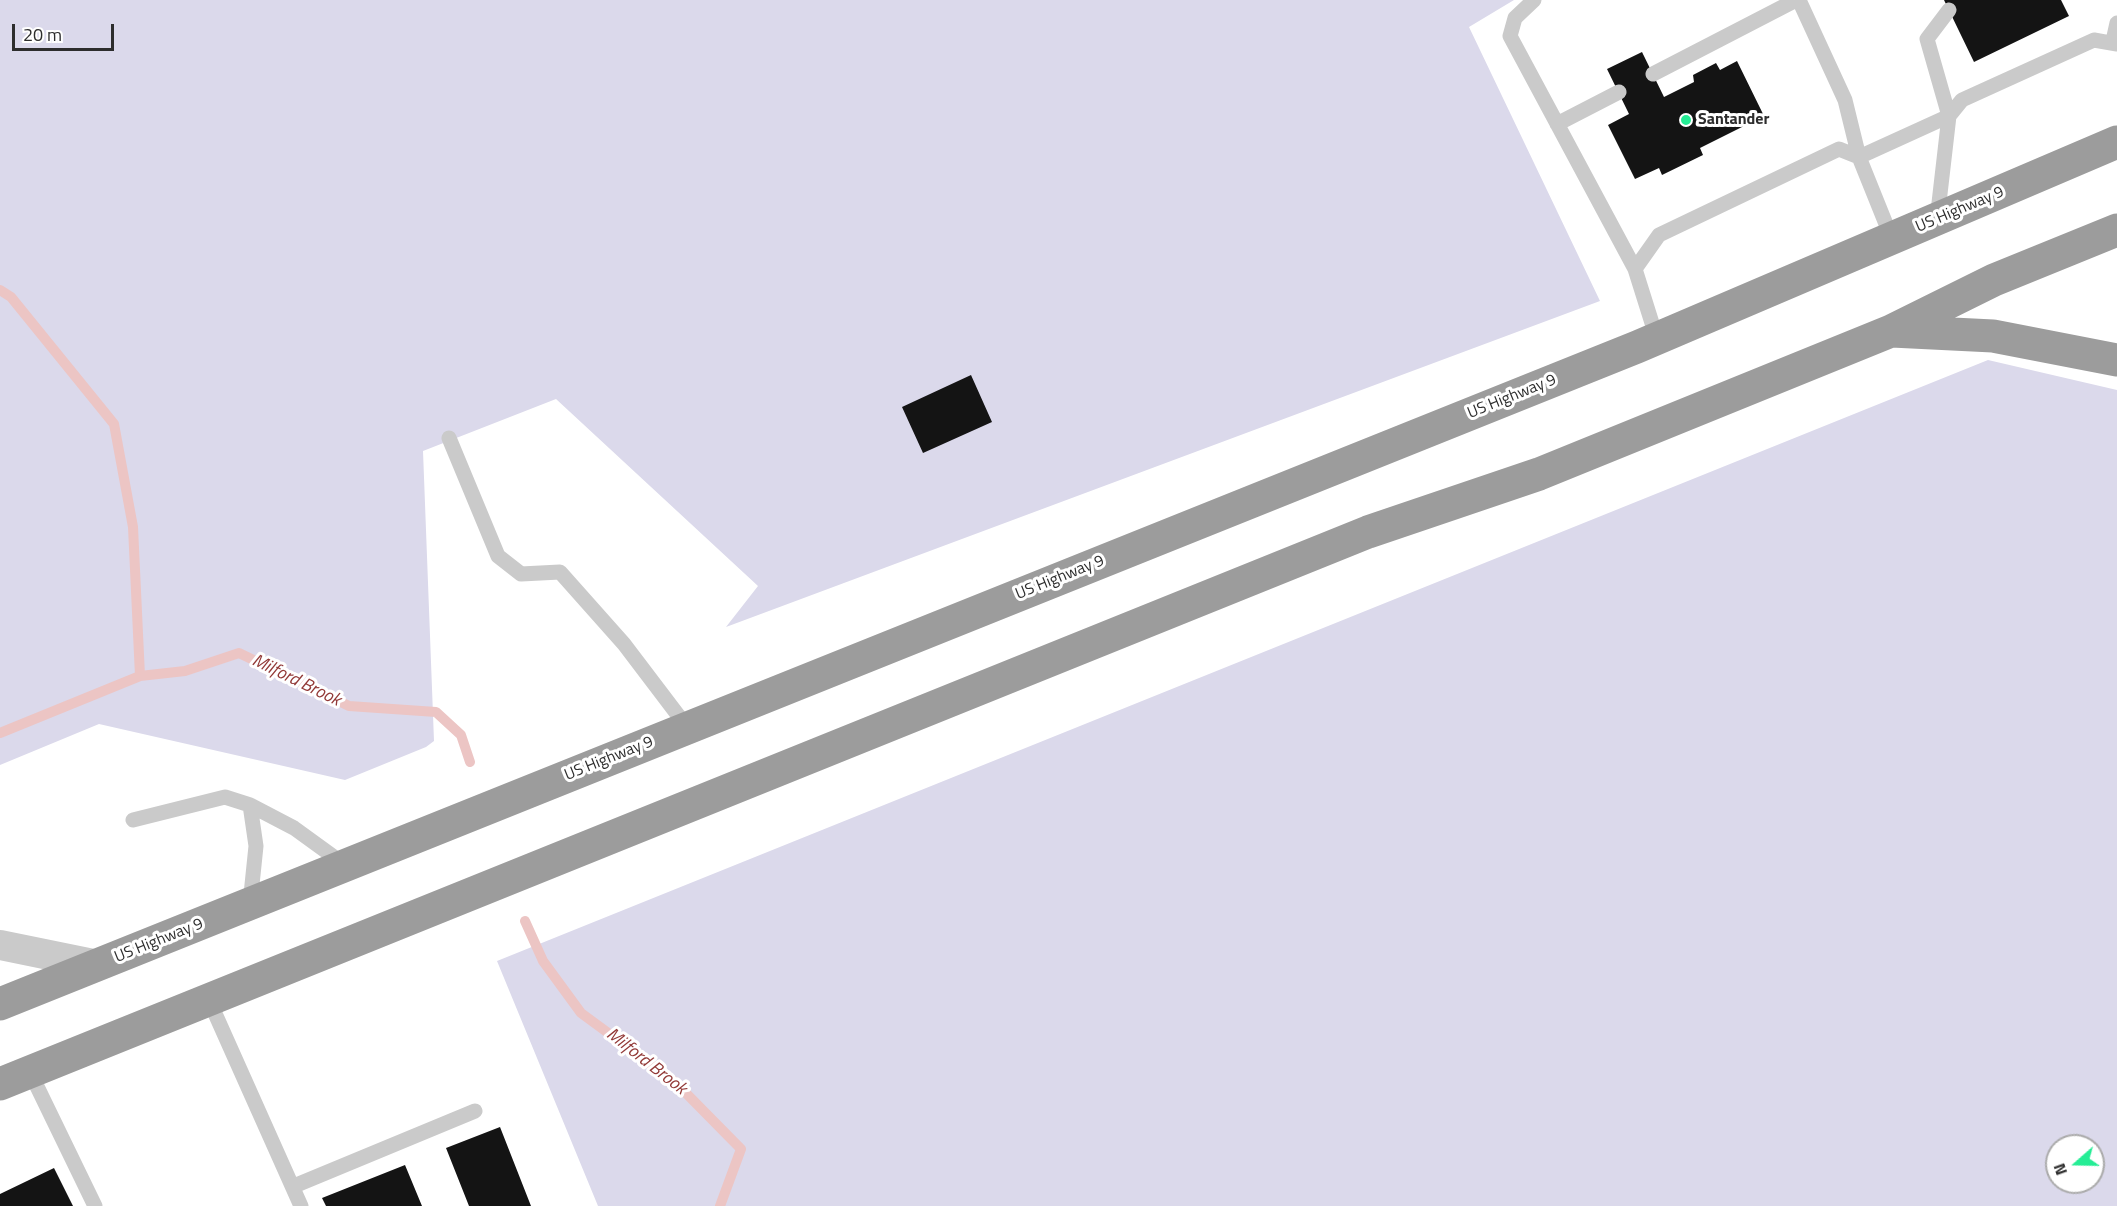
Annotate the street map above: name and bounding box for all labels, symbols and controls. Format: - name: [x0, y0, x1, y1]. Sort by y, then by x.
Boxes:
- scale bar: [15, 12, 117, 50]
- text: 20 m: [23, 21, 62, 48]
- place label: Santander: [1698, 110, 1769, 130]
- marker: Santander: [1679, 113, 1693, 127]
- street label: US Highway 9: [1913, 183, 2007, 237]
- street label: US Highway 9: [1465, 371, 1559, 423]
- street label: US Highway 9: [1013, 552, 1107, 604]
- water label: Milford Brook: [248, 650, 344, 712]
- street label: US Highway 9: [562, 733, 656, 785]
- street label: US Highway 9: [112, 915, 206, 967]
- water label: Milford Brook: [602, 1024, 690, 1100]
- north arrow: [2045, 1134, 2105, 1194]
- text: N: [2047, 1160, 2073, 1179]

